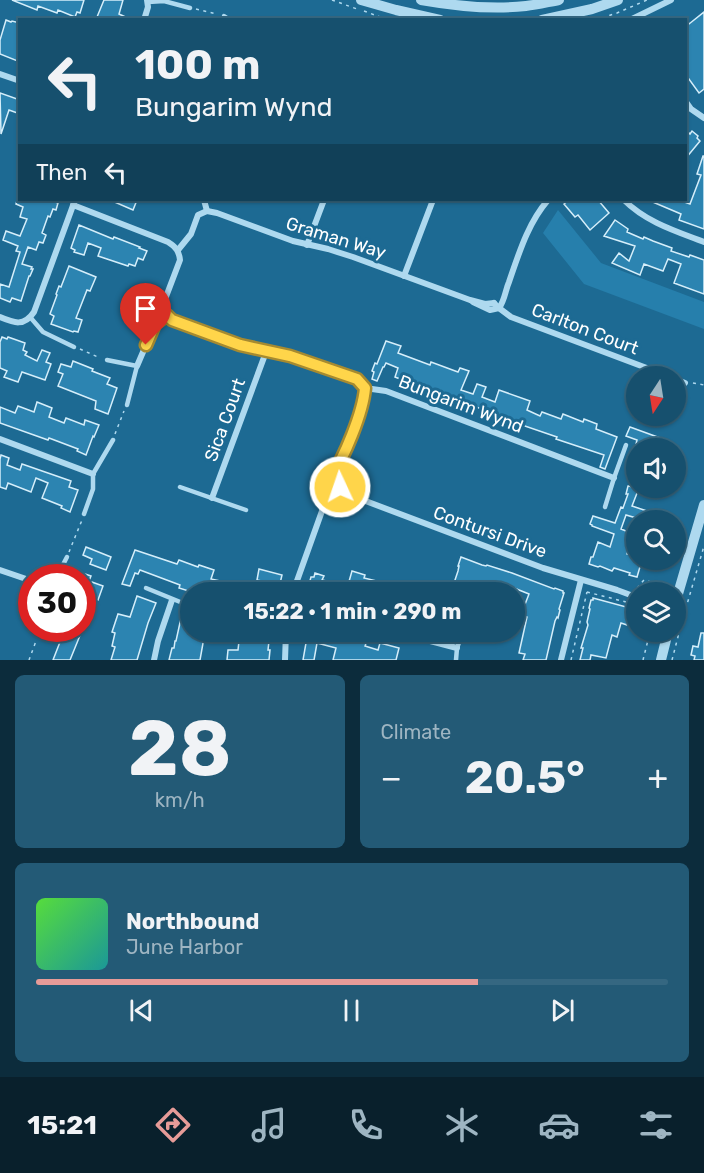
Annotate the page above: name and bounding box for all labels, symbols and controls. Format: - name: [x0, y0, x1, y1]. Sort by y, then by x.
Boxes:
- text: 100 m: [135, 40, 260, 90]
- icon: left: [36, 42, 114, 120]
- text: Bungarim Wynd: [135, 91, 333, 123]
- icon: left: [99, 156, 132, 189]
- text: Then: [36, 159, 87, 186]
- street label: Graman Way: [283, 212, 389, 264]
- pin: [120, 283, 171, 345]
- icon: arrive: [129, 292, 162, 325]
- street label: Carlton Court: [528, 299, 642, 359]
- north arrow: [626, 366, 686, 426]
- map controls: [626, 366, 686, 642]
- street label: Bungarim Wynd: [396, 370, 526, 438]
- street label: Sica Court: [200, 375, 250, 465]
- button: sound: [626, 438, 686, 498]
- position arrow: [308, 455, 372, 519]
- street label: Contursi Drive: [430, 501, 550, 563]
- button: search: [626, 510, 686, 570]
- speed limit sign: 30: [18, 564, 96, 642]
- button: layers: [626, 582, 686, 642]
- text: 15:22 · 1 min · 290 m: [244, 598, 461, 625]
- text: 28: [128, 702, 232, 795]
- text: Climate: [381, 720, 451, 744]
- text: 20.5°: [465, 751, 585, 804]
- text: −: [381, 758, 402, 797]
- text: +: [647, 758, 668, 797]
- text: km/h: [155, 788, 205, 812]
- text: Northbound: [126, 908, 259, 935]
- text: June Harbor: [126, 935, 243, 959]
- icon: previous: [125, 994, 158, 1027]
- icon: pause: [335, 994, 368, 1027]
- icon: next: [546, 994, 579, 1027]
- icon: directions: [152, 1104, 194, 1146]
- icon: music: [248, 1104, 290, 1146]
- icon: phone: [345, 1104, 387, 1146]
- icon: climate: [441, 1104, 483, 1146]
- icon: car: [538, 1104, 580, 1146]
- icon: filters: [635, 1104, 677, 1146]
- text: 15:21: [27, 1109, 97, 1141]

